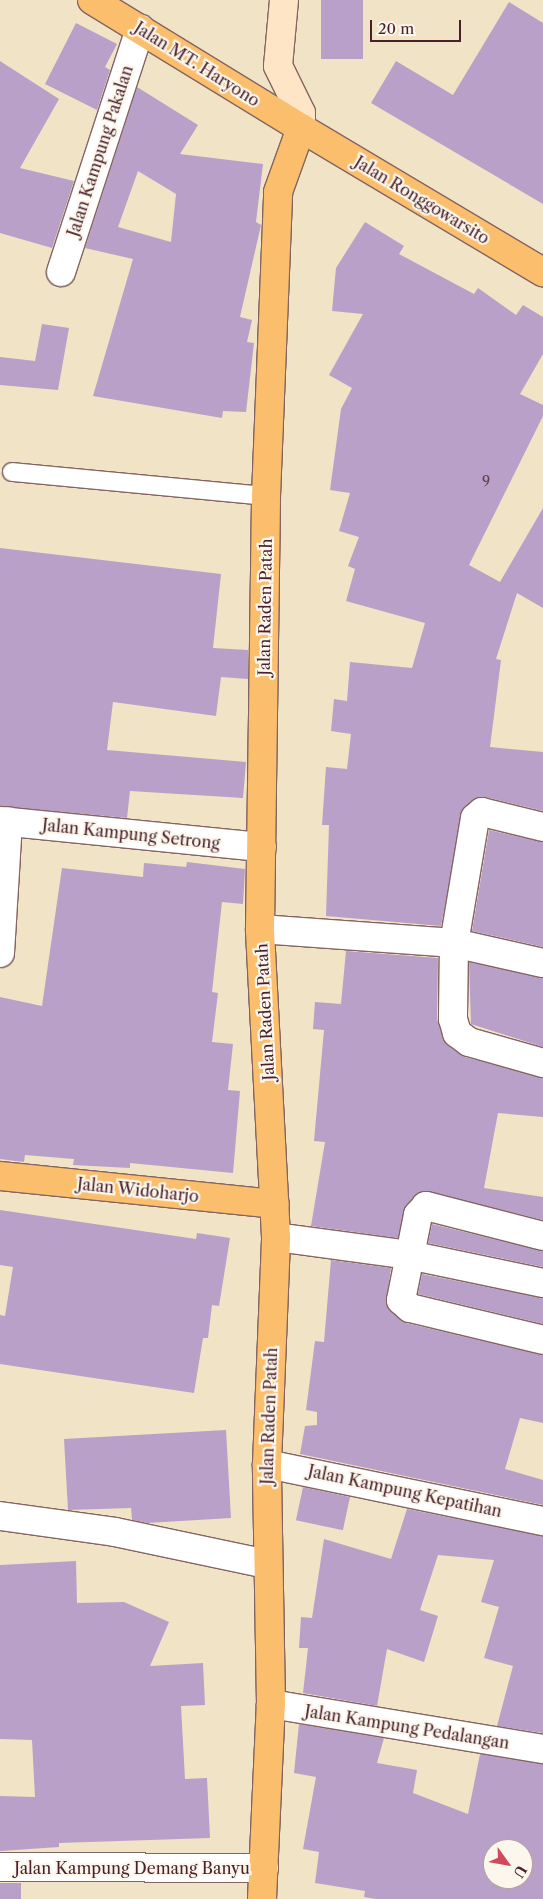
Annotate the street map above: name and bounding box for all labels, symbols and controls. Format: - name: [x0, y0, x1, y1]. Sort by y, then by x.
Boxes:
- scale bar: [373, 10, 464, 42]
- street label: Jalan MT. Haryono: [131, 18, 263, 110]
- text: 20 m: [378, 19, 414, 38]
- street label: Jalan Kampung Pakalan: [63, 63, 137, 239]
- street label: Jalan Ronggowarsito: [351, 152, 493, 248]
- house number: 9: [482, 473, 490, 489]
- street label: Jalan Raden Patah: [254, 538, 276, 676]
- street label: Jalan Kampung Setrong: [41, 815, 221, 853]
- street label: Jalan Raden Patah: [252, 943, 278, 1081]
- street label: Jalan Widoharjo: [76, 1174, 200, 1206]
- street label: Jalan Raden Patah: [257, 1347, 281, 1485]
- street label: Jalan Kampung Kepatihan: [306, 1461, 504, 1521]
- street label: Jalan Kampung Pedalangan: [303, 1701, 511, 1753]
- north arrow: [483, 1839, 533, 1889]
- street label: Jalan Kampung Demang Banyu: [14, 1858, 250, 1878]
- text: U: [509, 1862, 531, 1881]

